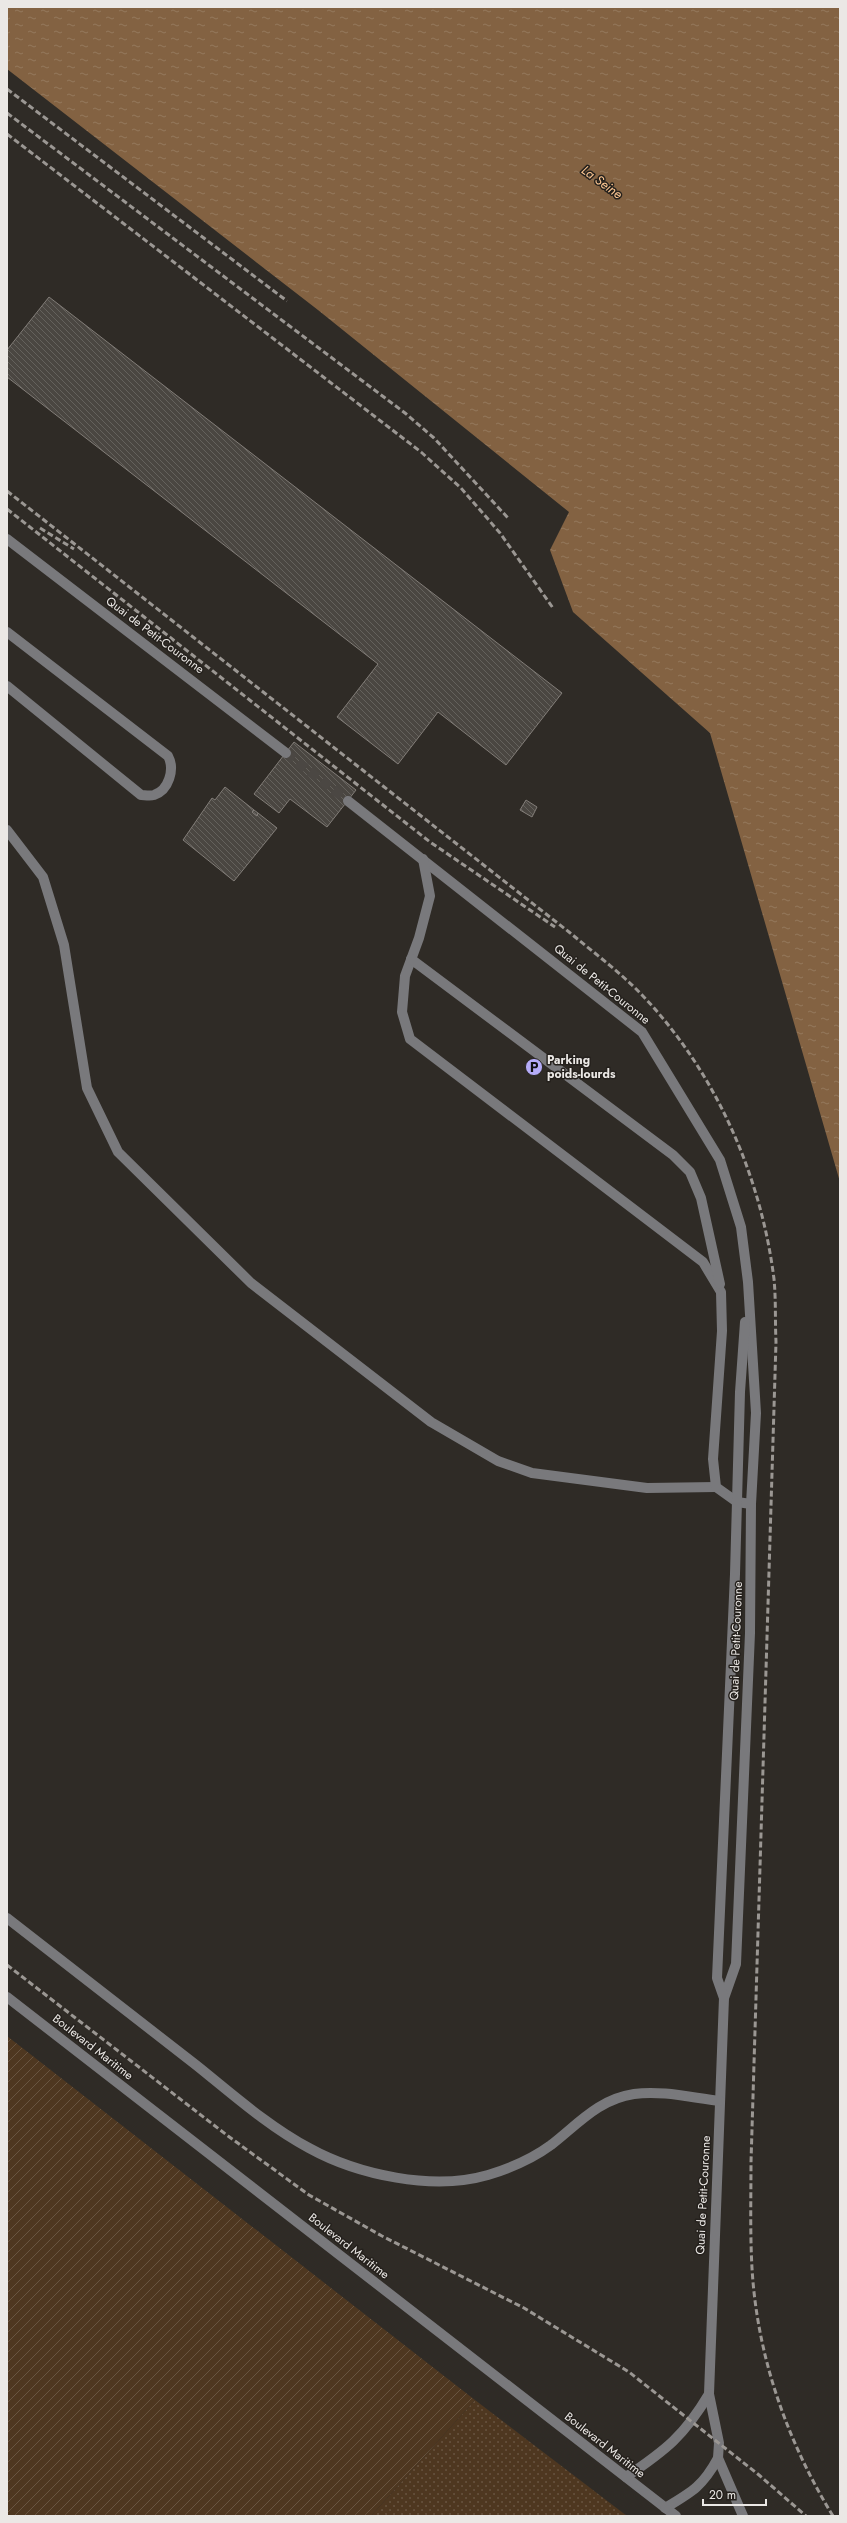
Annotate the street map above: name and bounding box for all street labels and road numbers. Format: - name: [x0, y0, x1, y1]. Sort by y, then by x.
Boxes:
- street label: Quai de Petit-Couronne: [102, 592, 208, 678]
- street label: Quai de Petit-Couronne: [550, 940, 654, 1028]
- street label: Quai de Petit-Couronne: [725, 1581, 747, 1701]
- street label: Boulevard Maritime: [49, 2010, 137, 2084]
- street label: Quai de Petit-Couronne: [691, 2135, 715, 2255]
- street label: Boulevard Maritime: [305, 2209, 393, 2283]
- street label: Boulevard Maritime: [561, 2408, 649, 2482]

